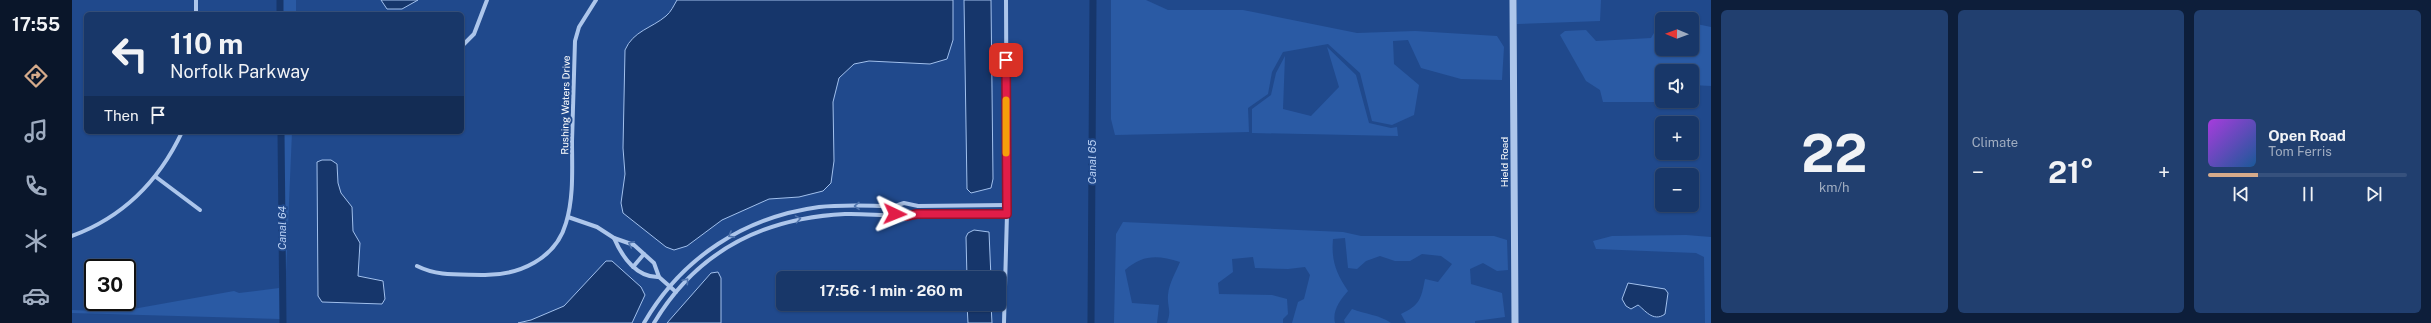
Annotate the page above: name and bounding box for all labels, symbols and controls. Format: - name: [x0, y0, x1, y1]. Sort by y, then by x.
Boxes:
- north arrow: [1655, 12, 1699, 56]
- map controls: [1655, 12, 1699, 212]
- text: 17:55: [12, 14, 60, 35]
- text: 110 m: [170, 27, 243, 60]
- icon: left: [104, 28, 156, 80]
- pin: [989, 43, 1023, 77]
- icon: arrive: [995, 49, 1017, 71]
- street label: Rushing Waters Drive: [558, 55, 572, 155]
- text: Norfolk Parkway: [170, 61, 310, 82]
- icon: directions: [22, 62, 50, 90]
- button: sound: [1655, 64, 1699, 108]
- icon: arrive: [147, 104, 169, 126]
- text: Then: [104, 107, 139, 124]
- button: +: [1655, 116, 1699, 160]
- icon: music: [22, 117, 50, 145]
- text: 22: [1801, 123, 1867, 184]
- text: Open Road: [2268, 127, 2346, 144]
- text: Climate: [1972, 135, 2018, 150]
- street label: Hield Road: [1498, 137, 1510, 187]
- water label: Canal 65: [1086, 140, 1098, 184]
- text: Tom Ferris: [2268, 144, 2332, 159]
- text: 21°: [2048, 154, 2094, 190]
- text: −: [1972, 159, 1984, 185]
- text: +: [2158, 159, 2170, 185]
- button: −: [1655, 168, 1699, 212]
- icon: phone: [22, 172, 50, 200]
- text: km/h: [1819, 180, 1850, 195]
- icon: previous: [2230, 183, 2252, 205]
- icon: pause: [2297, 183, 2319, 205]
- icon: next: [2363, 183, 2385, 205]
- position arrow: [874, 193, 916, 235]
- one-way arrow: [854, 202, 860, 211]
- water label: Canal 64: [276, 206, 288, 250]
- one-way arrow: [795, 215, 801, 224]
- icon: climate: [22, 227, 50, 255]
- one-way arrow: [728, 230, 736, 237]
- one-way arrow: [627, 241, 635, 249]
- speed limit sign: 30: [84, 259, 136, 311]
- one-way arrow: [681, 278, 688, 285]
- icon: car: [22, 282, 50, 310]
- text: 17:56 · 1 min · 260 m: [819, 282, 963, 299]

